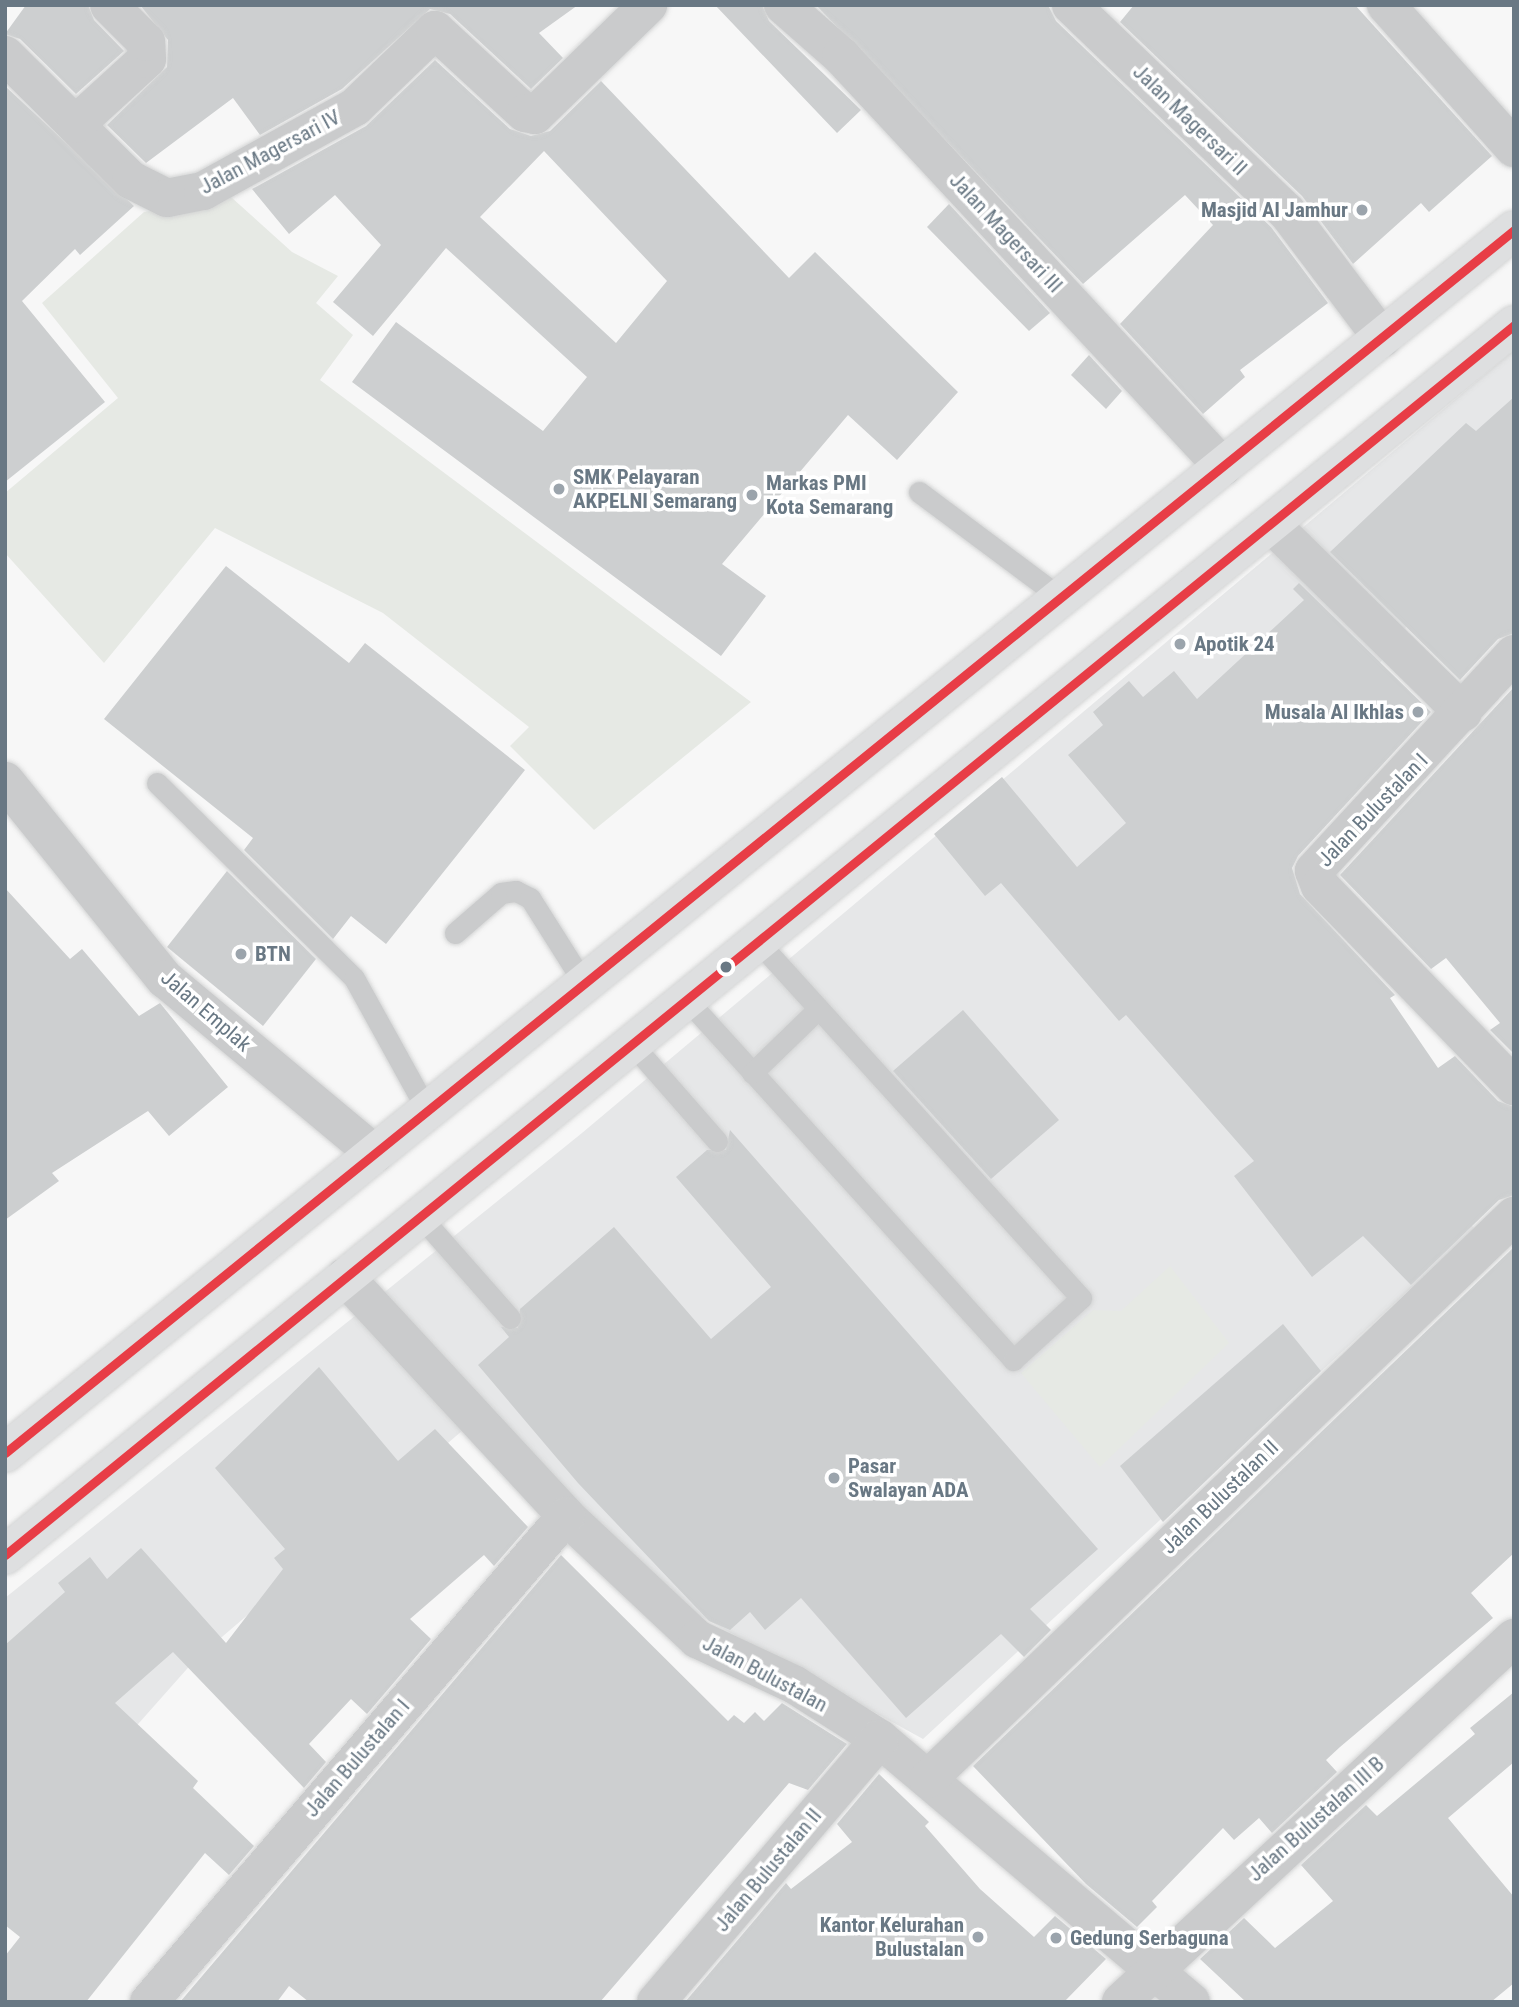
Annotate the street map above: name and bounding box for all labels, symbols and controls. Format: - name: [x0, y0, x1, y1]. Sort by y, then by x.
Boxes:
- street label: Jalan Magersari II: [1128, 59, 1252, 181]
- street label: Jalan Magersari IV: [196, 104, 344, 200]
- street label: Jalan Magersari III: [944, 168, 1068, 298]
- place label: Masjid Al Jamhur: [1201, 197, 1348, 223]
- marker: Masjid Al Jamhur: [1354, 202, 1370, 218]
- place label: SMK Pelayaran AKPELNI Semarang: [573, 464, 737, 514]
- place label: Markas PMI Kota Semarang: [766, 470, 893, 520]
- marker: SMK Pelayaran AKPELNI Semarang: [551, 481, 567, 497]
- marker: Markas PMI Kota Semarang: [744, 487, 760, 503]
- place label: Apotik 24: [1194, 631, 1275, 657]
- marker: Apotik 24: [1172, 636, 1188, 652]
- place label: Musala Al Ikhlas: [1265, 699, 1404, 725]
- marker: Musala Al Ikhlas: [1410, 704, 1426, 720]
- street label: Jalan Bulustalan I: [1313, 748, 1433, 872]
- place label: BTN: [255, 941, 291, 967]
- marker: BTN: [233, 946, 249, 962]
- unlabelled marker: [719, 960, 733, 974]
- street label: Jalan Emplak: [156, 965, 256, 1057]
- street label: Jalan Bulustalan II: [1156, 1435, 1284, 1559]
- place label: Pasar Swalayan ADA: [848, 1453, 969, 1503]
- marker: Pasar Swalayan ADA: [826, 1470, 842, 1486]
- street label: Jalan Bulustalan: [698, 1631, 832, 1717]
- street label: Jalan Bulustalan I: [299, 1694, 415, 1822]
- street label: Jalan Bulustalan III B: [1243, 1751, 1389, 1887]
- street label: Jalan Bulustalan II: [709, 1803, 827, 1937]
- place label: Kantor Kelurahan Bulustalan: [820, 1912, 964, 1962]
- place label: Gedung Serbaguna: [1070, 1925, 1229, 1951]
- marker: Kantor Kelurahan Bulustalan: [970, 1929, 986, 1945]
- marker: Gedung Serbaguna: [1048, 1930, 1064, 1946]

